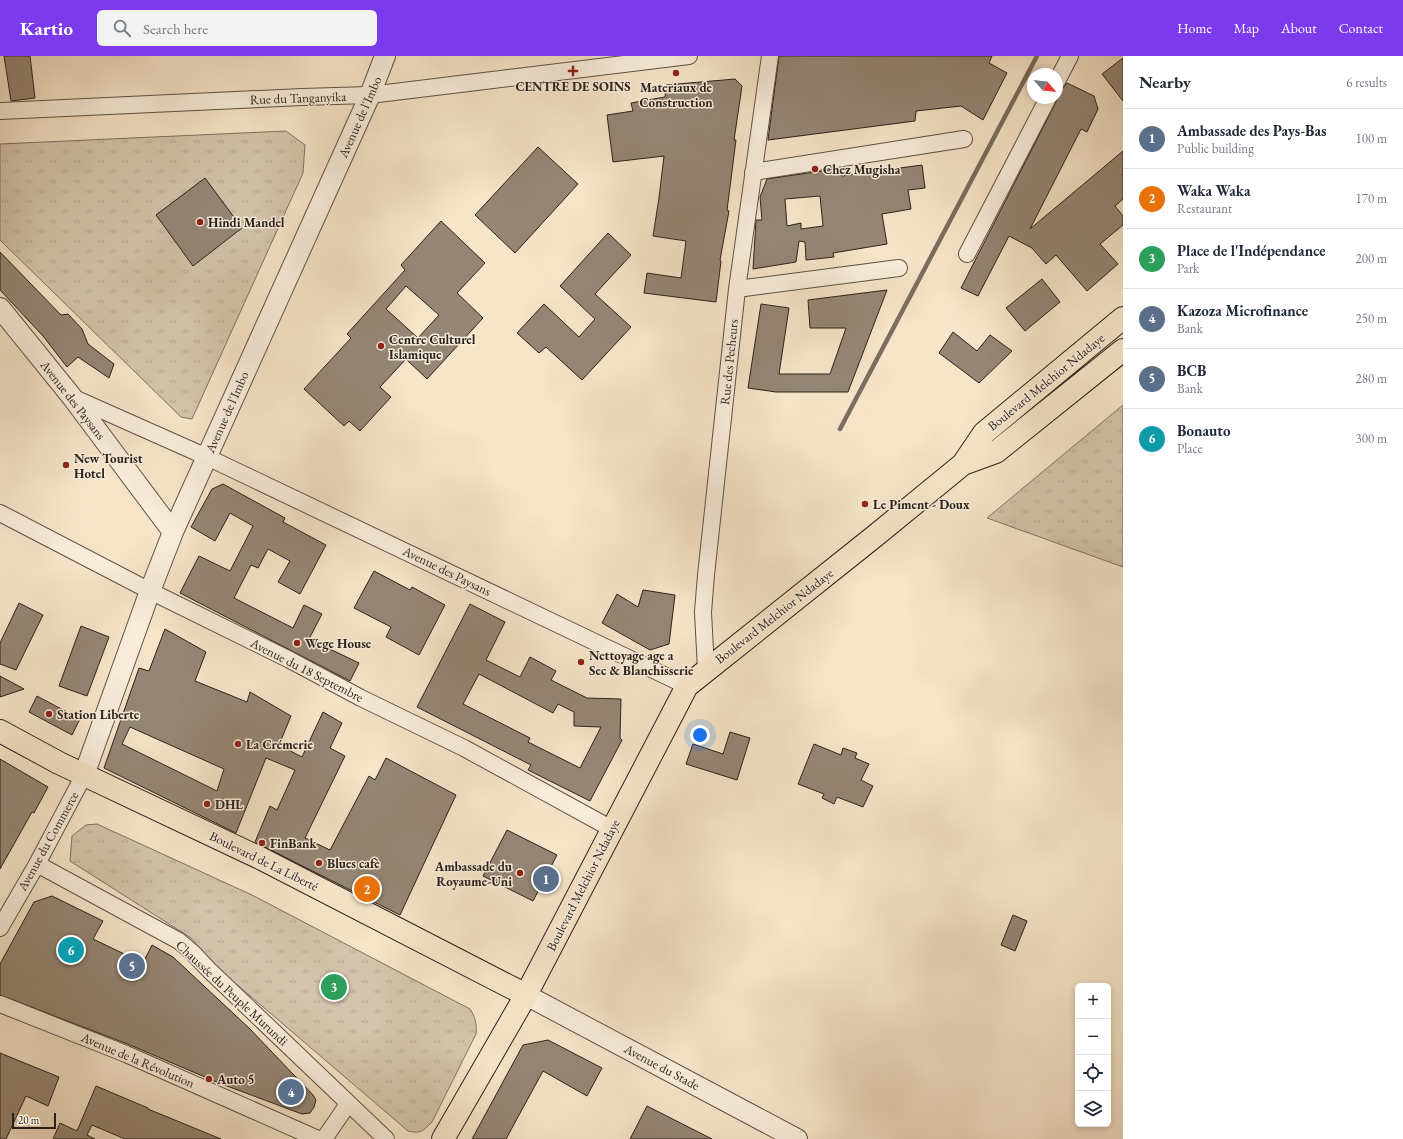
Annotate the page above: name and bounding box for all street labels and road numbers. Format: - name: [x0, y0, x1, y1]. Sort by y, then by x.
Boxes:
- street label: Avenue de l'Imbo: [334, 74, 386, 161]
- street label: Rue du Tanganyika: [249, 88, 347, 108]
- street label: Rue des Pecheurs: [716, 318, 742, 406]
- street label: Boulevard Melchior Ndadaye: [984, 330, 1108, 434]
- street label: Avenue des Paysans: [36, 356, 109, 443]
- street label: Avenue de l'Imbo: [201, 369, 253, 456]
- street label: Avenue des Paysans: [399, 542, 494, 600]
- street label: Boulevard Melchior Ndadaye: [711, 564, 837, 668]
- street label: Avenue du 18 Septembre: [247, 634, 366, 706]
- street label: Avenue du Commerce: [13, 788, 82, 895]
- street label: Boulevard Melchior Ndadaye: [542, 816, 624, 954]
- street label: Boulevard de La Liberté: [207, 827, 321, 895]
- street label: Chaussée du Peuple Murundi: [172, 937, 292, 1049]
- street label: Avenue de la Révolution: [78, 1028, 197, 1092]
- street label: Avenue du Stade: [621, 1040, 703, 1094]

